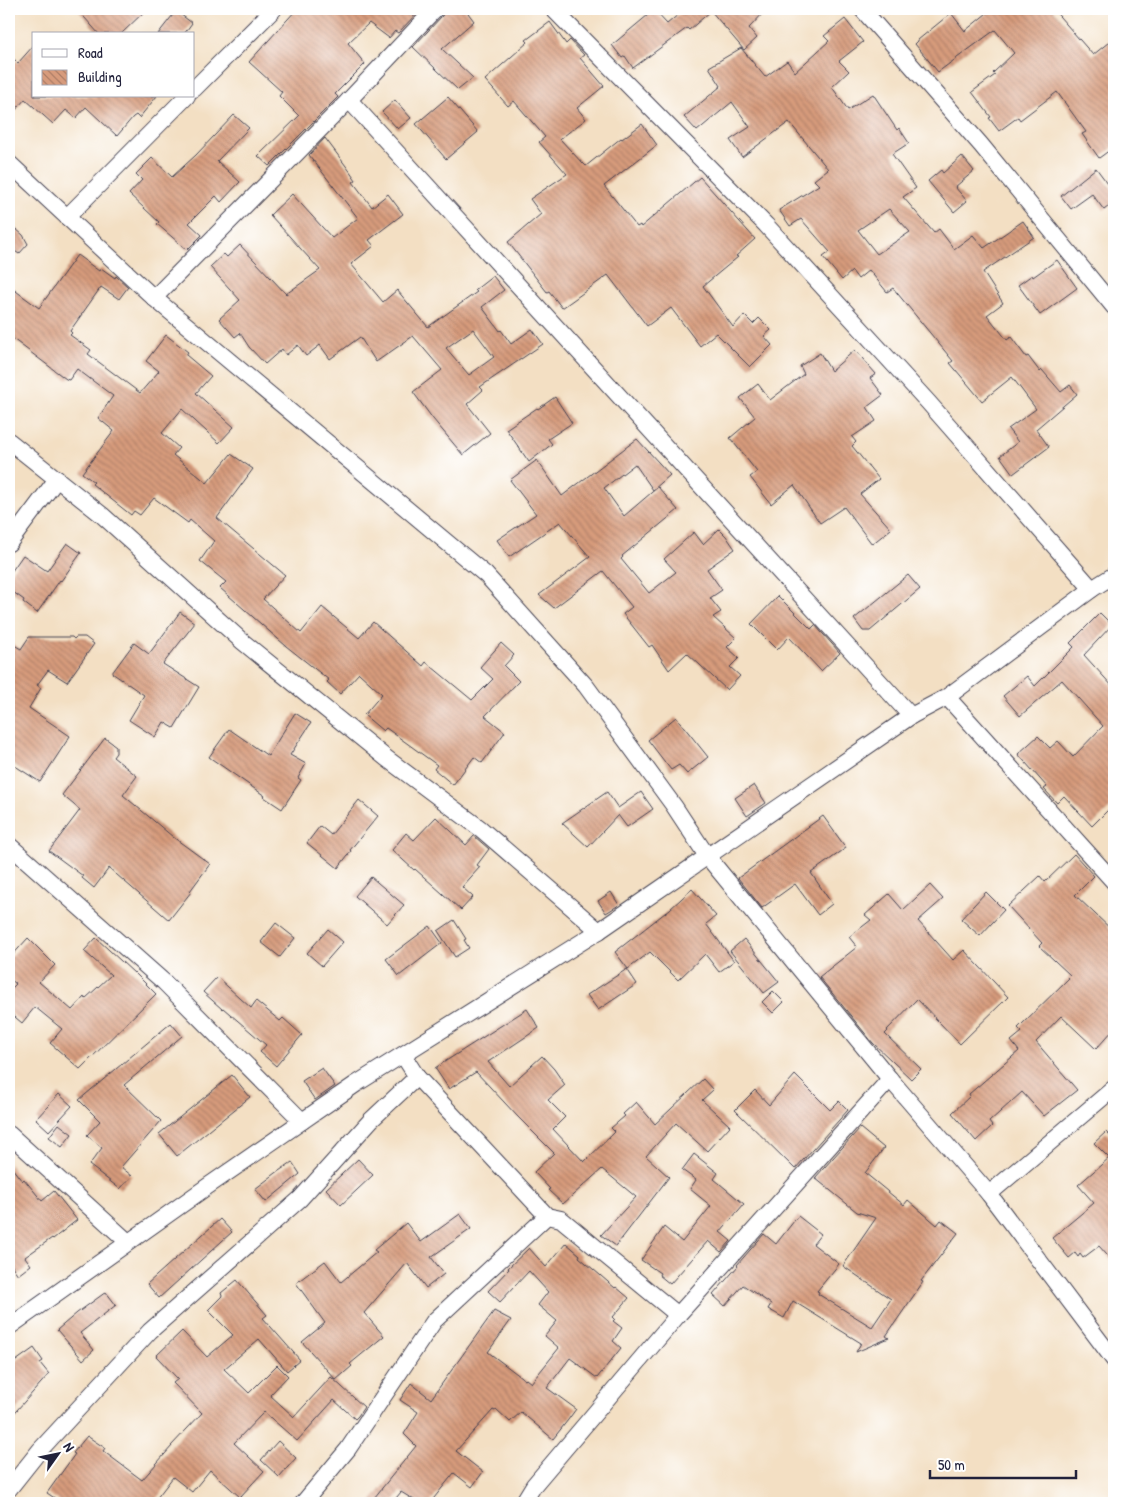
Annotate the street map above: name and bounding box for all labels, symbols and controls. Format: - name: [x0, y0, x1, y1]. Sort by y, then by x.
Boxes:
- legend: [32, 32, 195, 98]
- text: Road: [78, 42, 103, 63]
- text: Building: [78, 66, 122, 87]
- north arrow: [32, 1430, 82, 1480]
- text: N: [59, 1438, 80, 1455]
- scale bar: [930, 1447, 1077, 1479]
- text: 50 m: [938, 1454, 965, 1475]

